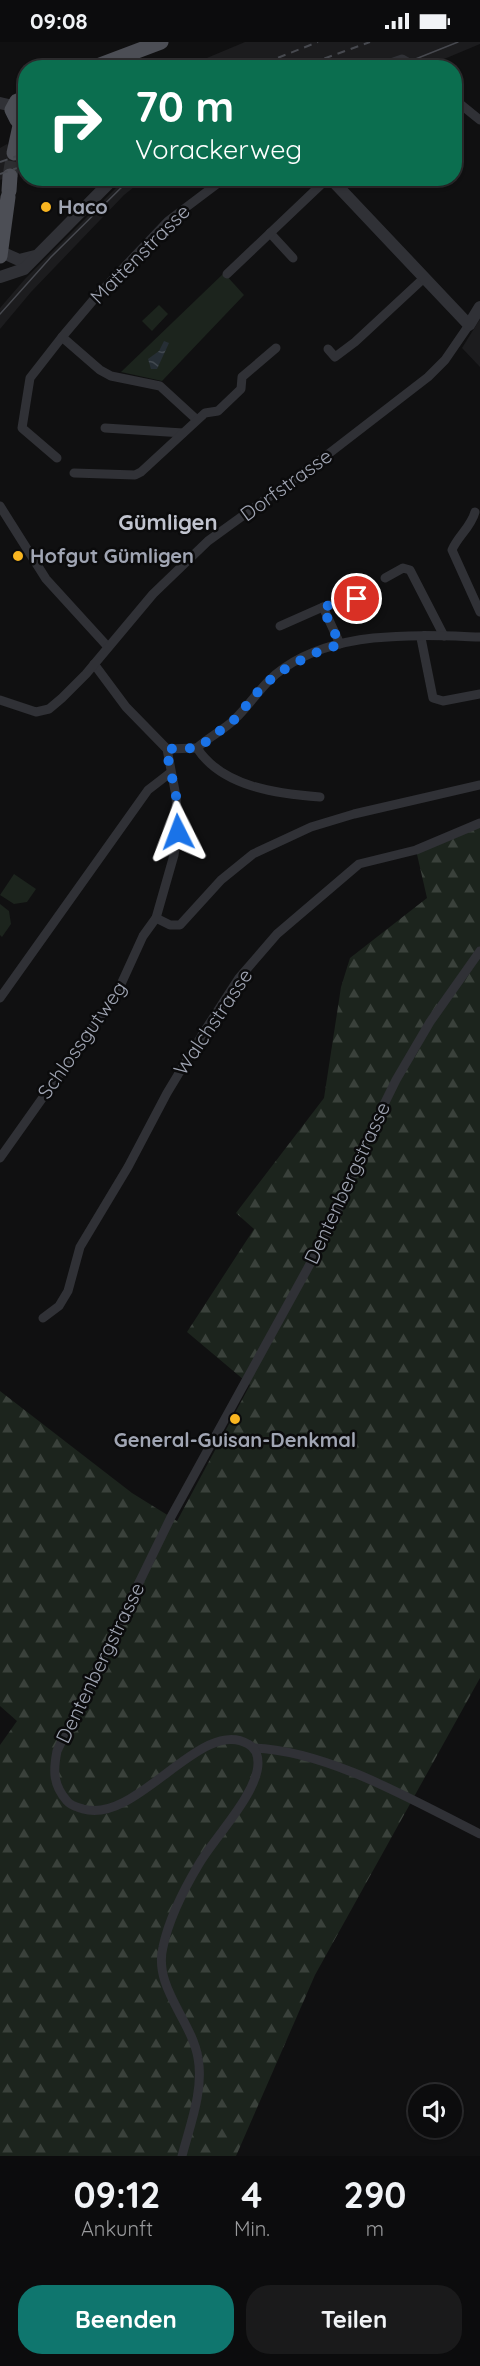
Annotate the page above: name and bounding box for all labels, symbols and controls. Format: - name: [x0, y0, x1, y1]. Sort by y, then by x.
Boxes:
- text: 09:08: [30, 7, 88, 35]
- text: 70 m: [135, 80, 234, 133]
- icon: right: [36, 84, 114, 162]
- text: Vorackerweg: [135, 132, 302, 166]
- place label: Haco: [58, 194, 108, 219]
- street label: Mattenstrasse: [85, 199, 195, 309]
- marker: Haco: [39, 200, 53, 214]
- street label: Dorfstrasse: [235, 443, 336, 526]
- district label: Gümligen: [118, 508, 218, 536]
- place label: Hofgut Gümligen: [30, 543, 194, 568]
- marker: Hofgut Gümligen: [11, 549, 25, 563]
- pin: [331, 573, 382, 624]
- icon: arrive: [340, 582, 373, 615]
- position arrow: [146, 800, 210, 864]
- street label: Walchstrasse: [168, 964, 257, 1080]
- street label: Schlossgutweg: [32, 976, 131, 1103]
- street label: Dentenbergstrasse: [298, 1098, 395, 1268]
- marker: General-Guisan-Denkmal: [228, 1412, 242, 1426]
- place label: General-Guisan-Denkmal: [114, 1427, 356, 1452]
- street label: Dentenbergstrasse: [50, 1578, 149, 1747]
- map controls: [408, 2084, 462, 2138]
- button: sound: [408, 2084, 462, 2138]
- text: 09:12: [74, 2172, 160, 2217]
- text: 4: [241, 2172, 262, 2217]
- text: 290: [343, 2172, 406, 2217]
- text: Ankunft: [81, 2216, 153, 2241]
- text: Min.: [234, 2216, 270, 2241]
- text: m: [366, 2216, 384, 2241]
- button: Beenden: [18, 2285, 234, 2354]
- button: Teilen: [246, 2285, 462, 2354]

